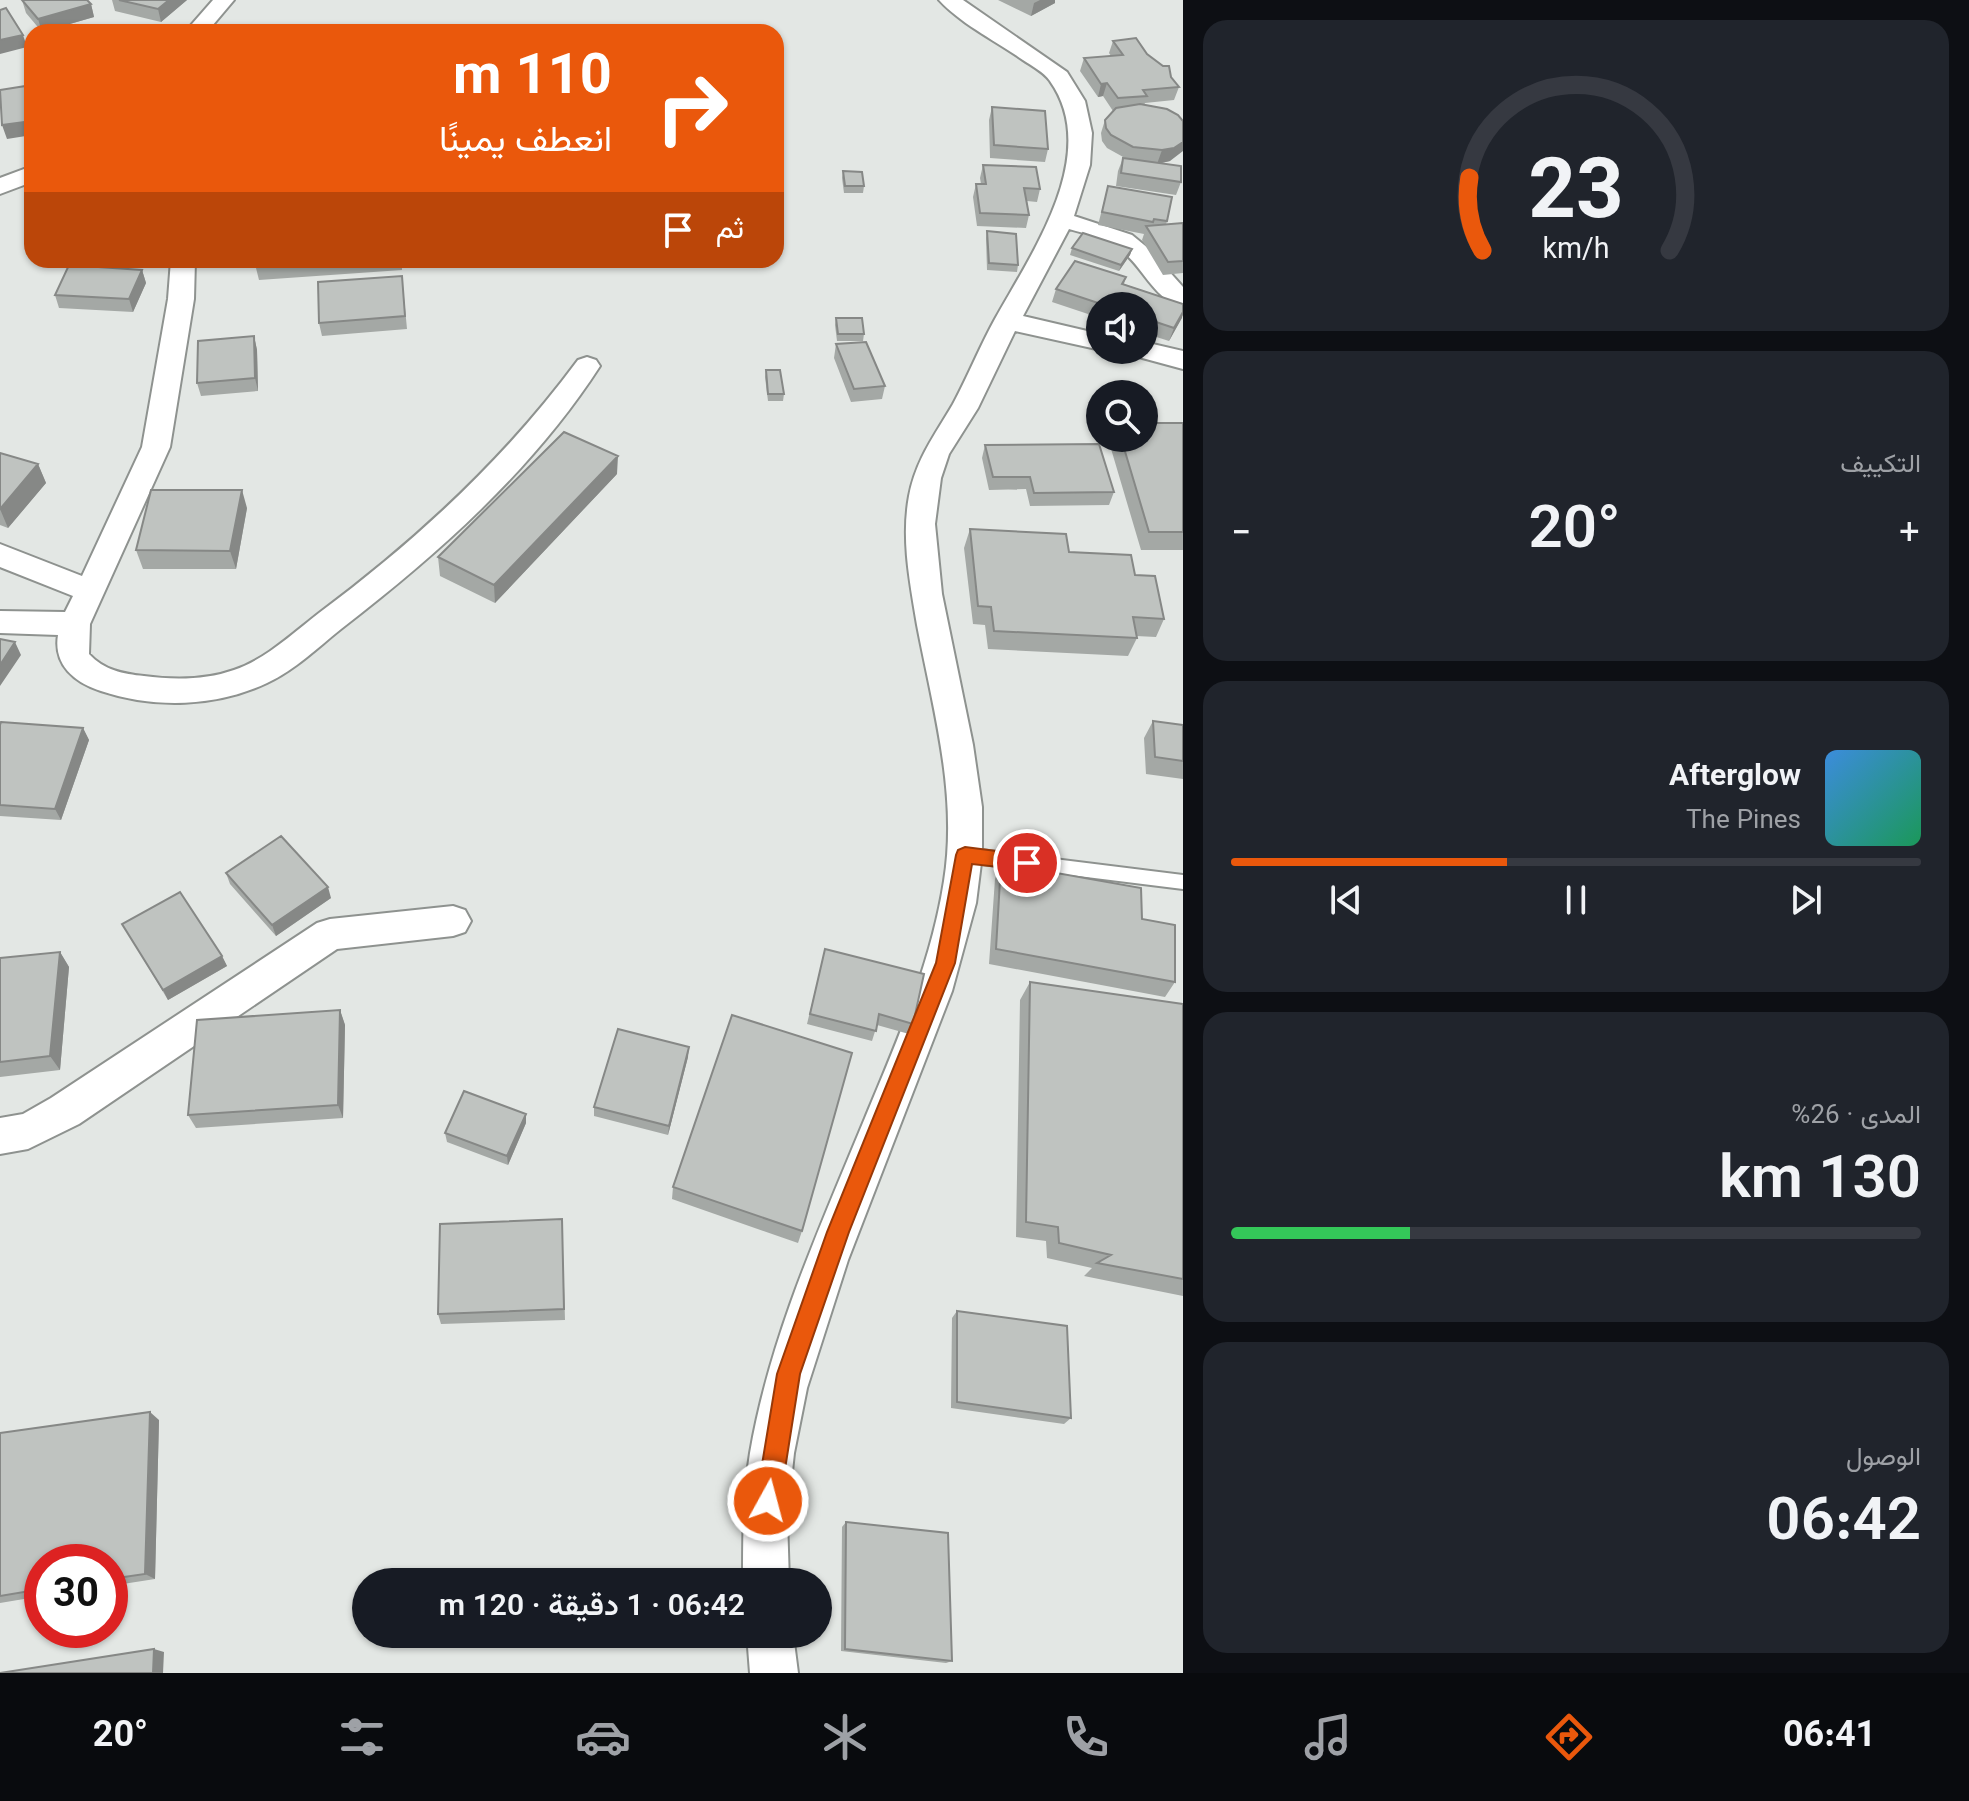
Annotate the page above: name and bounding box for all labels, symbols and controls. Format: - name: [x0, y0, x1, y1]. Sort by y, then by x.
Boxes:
- text: 110 m: [453, 36, 612, 123]
- icon: right: [640, 56, 744, 160]
- text: انعطف يمينًا: [439, 114, 612, 170]
- text: 23: [1528, 132, 1624, 262]
- text: ثم: [716, 207, 744, 254]
- icon: arrive: [656, 208, 700, 252]
- text: km/h: [1542, 229, 1610, 273]
- map controls: [1086, 292, 1158, 452]
- button: sound: [1086, 292, 1158, 364]
- button: search: [1086, 380, 1158, 452]
- text: التكييف: [1840, 445, 1921, 486]
- text: 20°: [1529, 485, 1620, 579]
- text: −: [1231, 498, 1252, 567]
- text: +: [1897, 498, 1921, 567]
- text: Afterglow: [1669, 754, 1801, 801]
- text: The Pines: [1686, 801, 1801, 842]
- pin: [993, 829, 1061, 897]
- icon: arrive: [1005, 841, 1049, 885]
- icon: previous: [1324, 878, 1368, 922]
- icon: pause: [1554, 878, 1598, 922]
- icon: next: [1784, 878, 1828, 922]
- text: المدى · 26%: [1791, 1096, 1921, 1137]
- text: 130 km: [1719, 1135, 1921, 1229]
- text: الوصول: [1846, 1438, 1921, 1479]
- position arrow: [726, 1459, 810, 1543]
- text: 06:42: [1766, 1477, 1921, 1571]
- speed limit sign: 30: [24, 1544, 128, 1648]
- text: 06:42 · 1 دقيقة · 120 m: [439, 1584, 745, 1631]
- text: 20°: [93, 1709, 148, 1765]
- icon: filters: [334, 1709, 390, 1765]
- icon: car: [575, 1709, 631, 1765]
- icon: climate: [817, 1709, 873, 1765]
- icon: phone: [1058, 1709, 1114, 1765]
- icon: music: [1300, 1709, 1356, 1765]
- icon: directions: [1541, 1709, 1597, 1765]
- text: 06:41: [1783, 1709, 1876, 1765]

